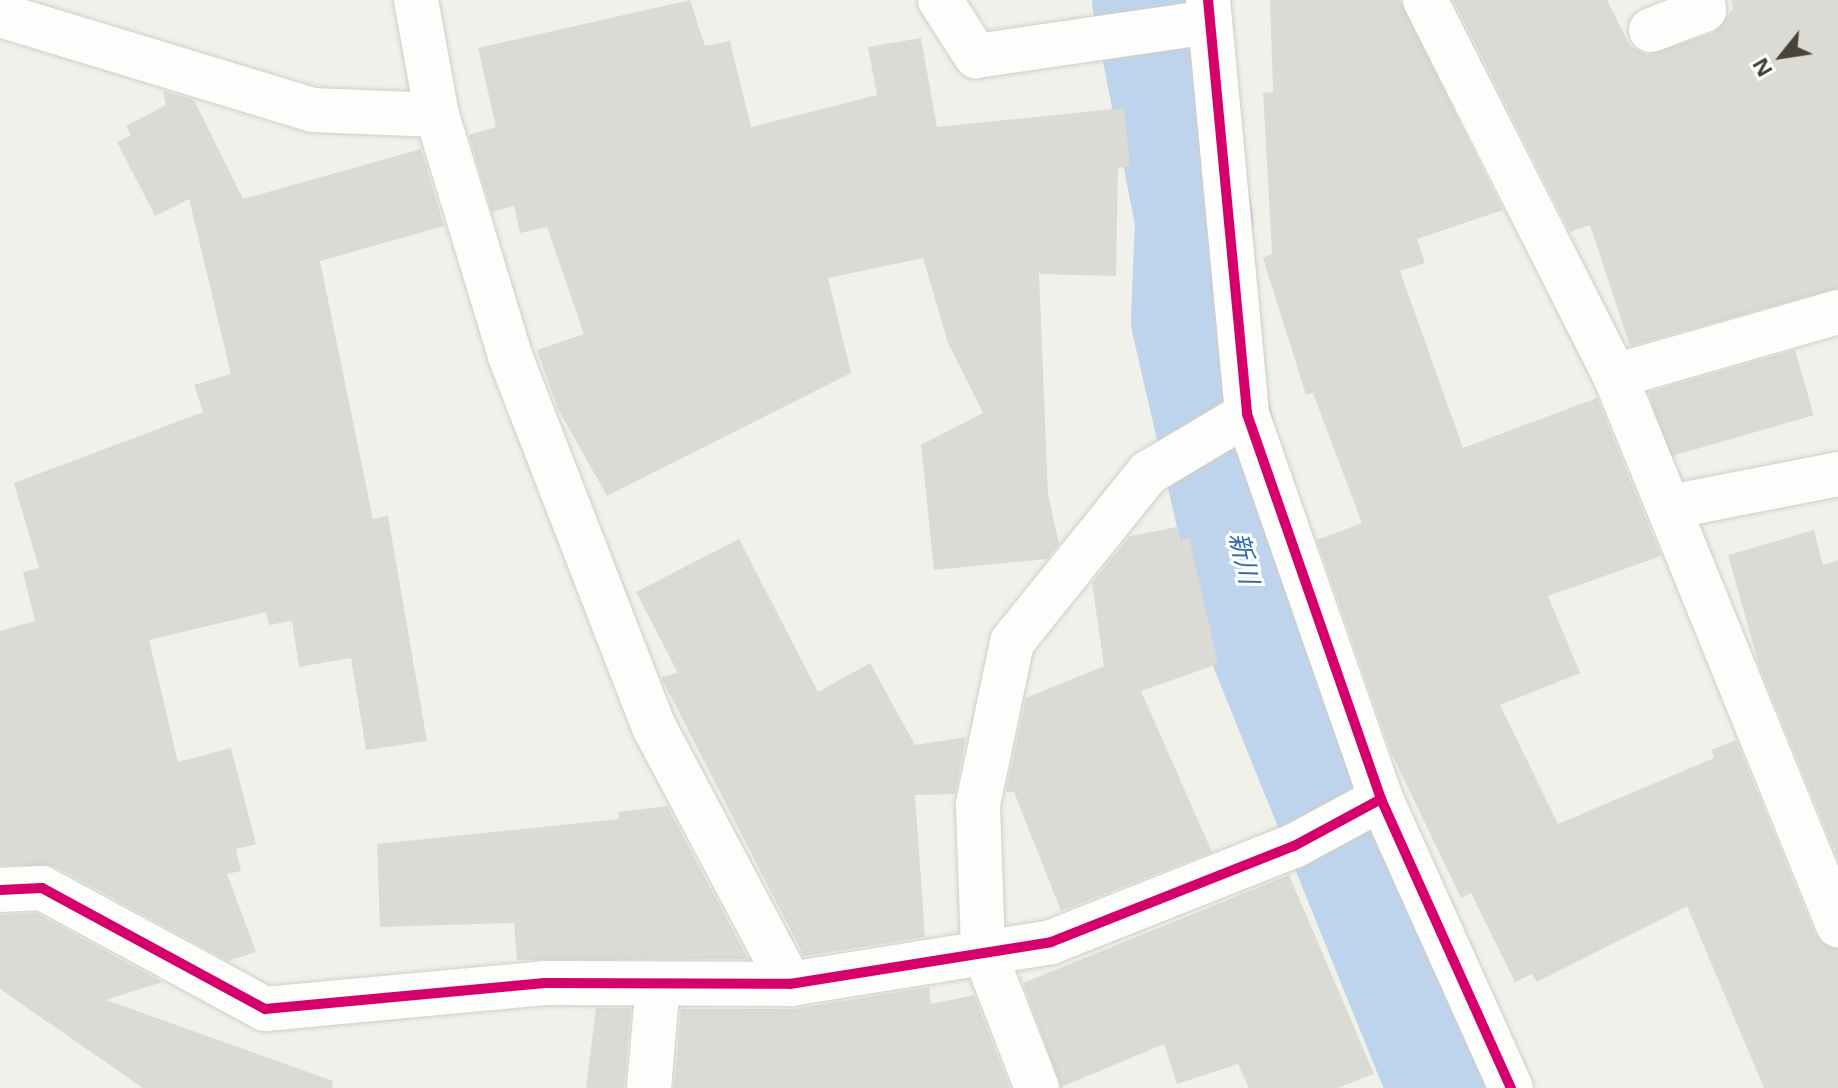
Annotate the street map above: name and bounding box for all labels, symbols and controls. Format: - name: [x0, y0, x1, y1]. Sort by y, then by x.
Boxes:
- north arrow: [1742, 16, 1822, 96]
- text: N: [1744, 53, 1779, 83]
- water label: 新川: [1223, 529, 1265, 587]

